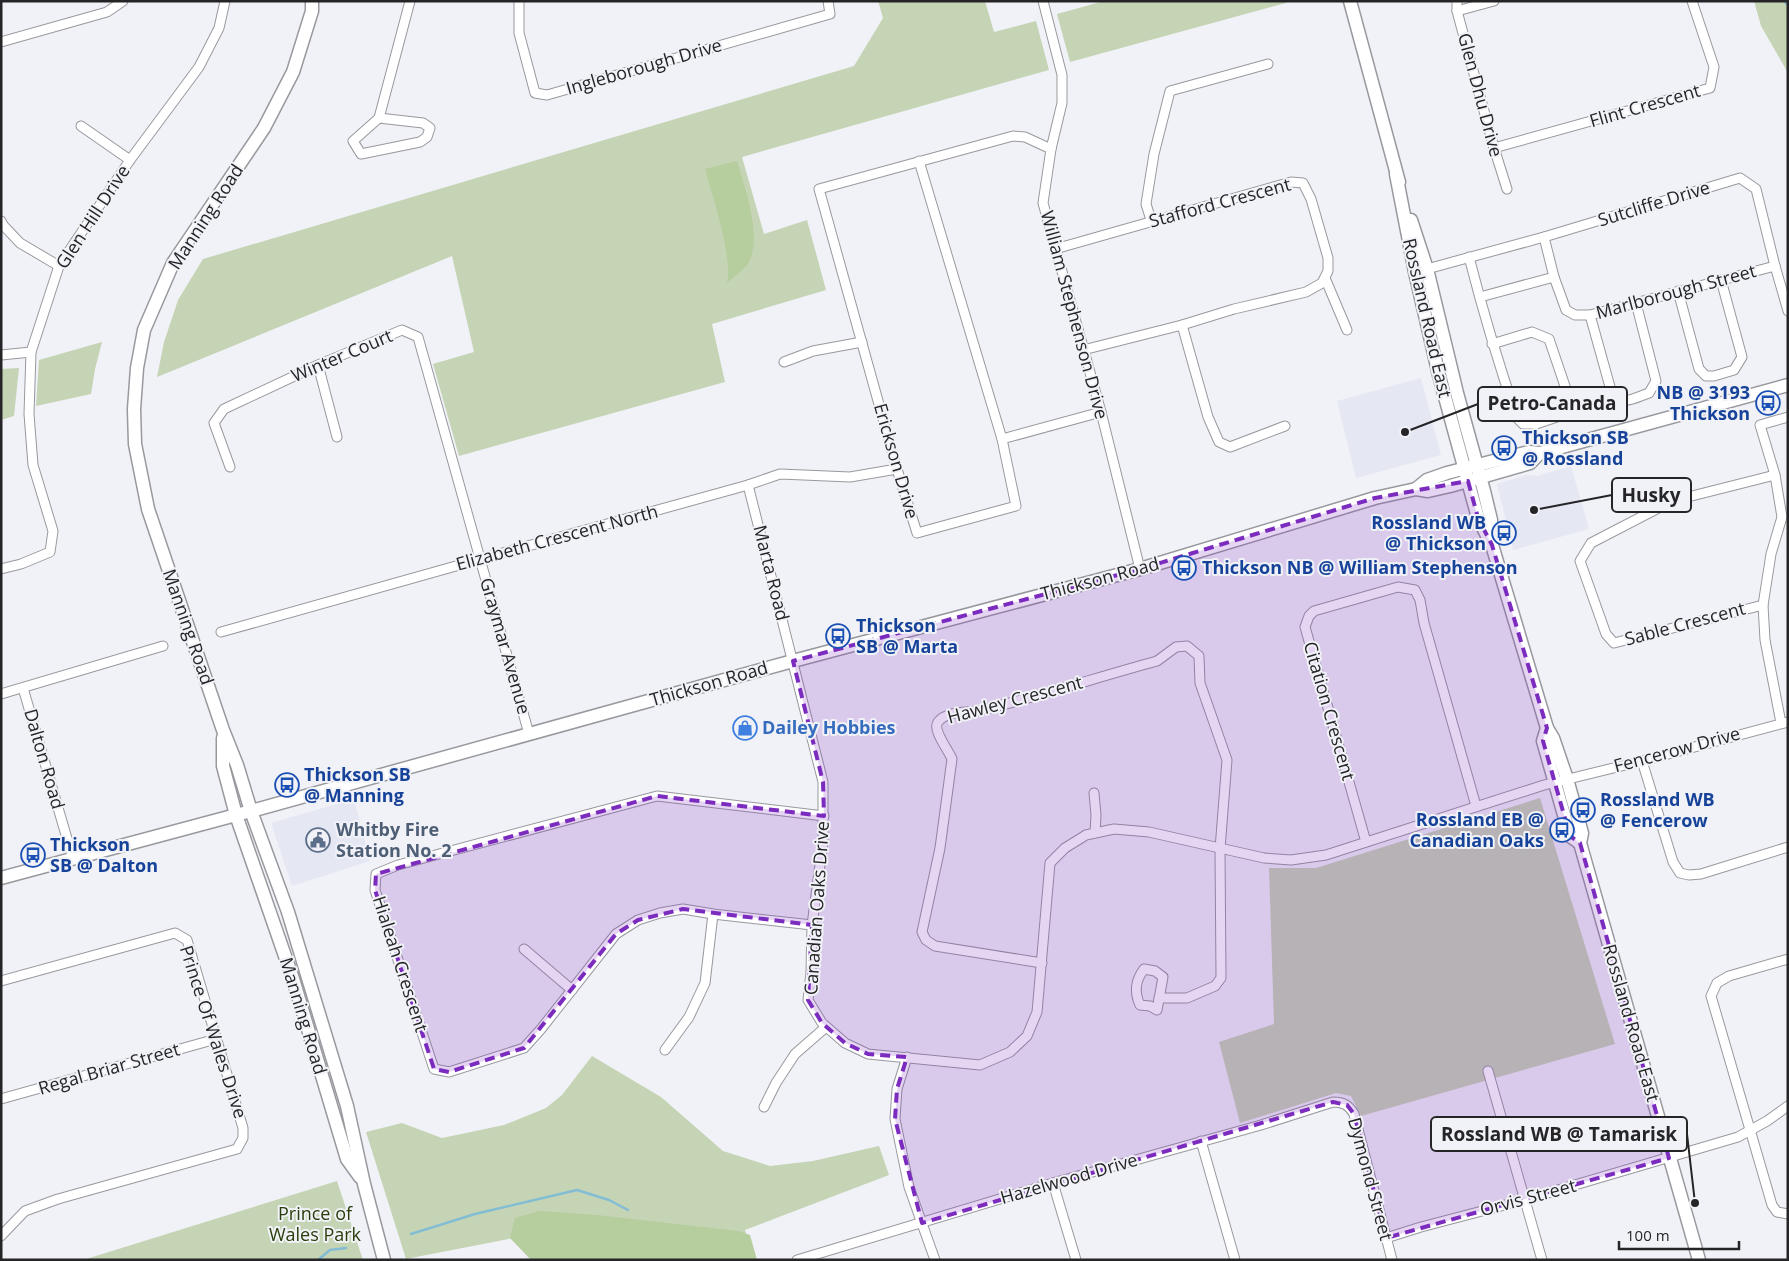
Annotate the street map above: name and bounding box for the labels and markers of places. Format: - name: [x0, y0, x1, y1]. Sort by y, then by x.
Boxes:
- place label: NB @ 3193 Thickson: [1657, 380, 1750, 425]
- callout: Petro-Canada: [1478, 387, 1627, 421]
- bus stop icon: NB @ 3193 Thickson: [1755, 390, 1781, 416]
- place label: Thickson SB @ Rossland: [1522, 425, 1629, 470]
- bus stop icon: Thickson SB @ Rossland: [1491, 435, 1517, 461]
- callout: Husky: [1612, 478, 1691, 512]
- place label: Rossland WB @ Thickson: [1371, 510, 1486, 555]
- bus stop icon: Rossland WB @ Thickson: [1491, 520, 1517, 546]
- bus stop icon: Thickson NB @ William Stephenson: [1171, 555, 1197, 581]
- place label: Thickson NB @ William Stephenson: [1202, 555, 1518, 579]
- place label: Thickson SB @ Marta: [856, 613, 958, 658]
- bus stop icon: Thickson SB @ Marta: [825, 623, 851, 649]
- shop icon: Dailey Hobbies: [732, 715, 758, 741]
- place label: Dailey Hobbies: [762, 715, 896, 739]
- place label: Thickson SB @ Manning: [304, 762, 411, 807]
- bus stop icon: Thickson SB @ Manning: [274, 772, 300, 798]
- place label: Rossland WB @ Fencerow: [1600, 787, 1715, 832]
- bus stop icon: Rossland WB @ Fencerow: [1570, 797, 1596, 823]
- place label: Rossland EB @ Canadian Oaks: [1409, 807, 1544, 852]
- place label: Whitby Fire Station No. 2: [336, 817, 451, 862]
- bus stop icon: Rossland EB @ Canadian Oaks: [1549, 817, 1575, 843]
- public building icon: Whitby Fire Station No. 2: [305, 827, 331, 853]
- place label: Thickson SB @ Dalton: [50, 832, 158, 877]
- bus stop icon: Thickson SB @ Dalton: [20, 842, 46, 868]
- callout: Rossland WB @ Tamarisk: [1431, 1117, 1687, 1151]

